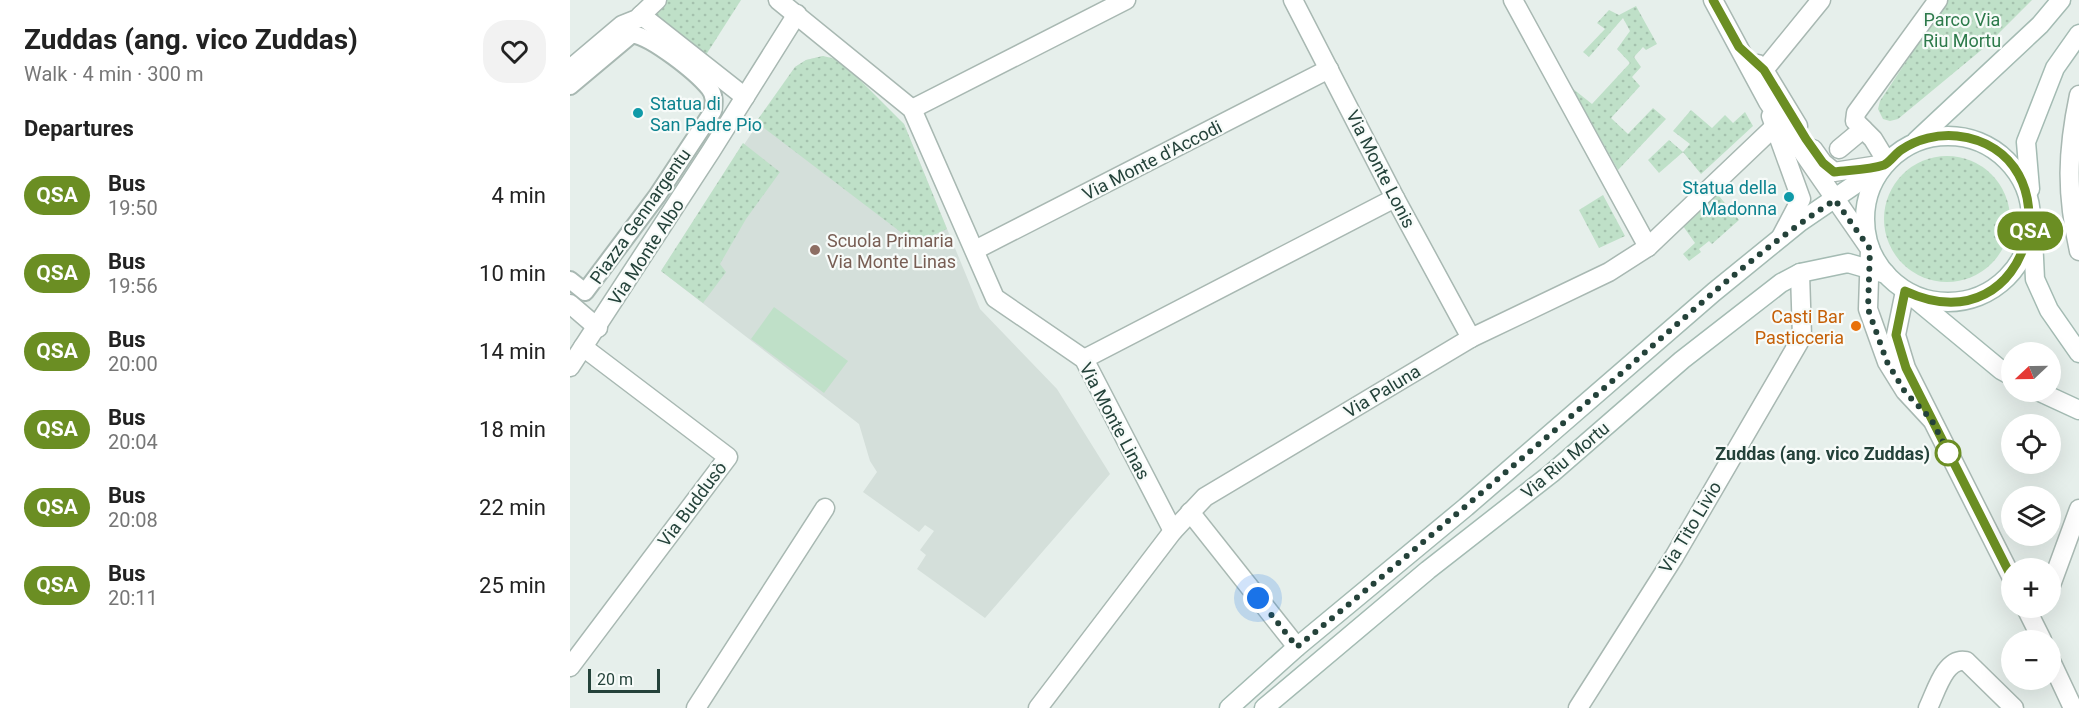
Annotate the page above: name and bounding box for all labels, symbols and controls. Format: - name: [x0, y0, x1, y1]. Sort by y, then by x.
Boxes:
- park label: Parco Via Riu Mortu: [1923, 9, 2001, 51]
- button: heart: [483, 20, 546, 83]
- text: Zuddas (ang. vico Zuddas): [24, 23, 358, 56]
- text: Walk · 4 min · 300 m: [24, 62, 203, 86]
- place label: Statua di San Padre Pio: [650, 93, 762, 135]
- marker: Statua di San Padre Pio: [631, 106, 645, 120]
- street label: Via Monte Lonis: [1342, 107, 1420, 231]
- text: Departures: [24, 116, 134, 141]
- street label: Via Monte d'Accodi: [1079, 116, 1225, 204]
- street label: Piazza Gennargentu: [585, 144, 695, 288]
- text: Bus: [108, 171, 146, 196]
- place label: Statua della Madonna: [1682, 177, 1777, 219]
- text: QSA: [36, 183, 78, 207]
- text: 4 min: [491, 183, 546, 208]
- marker: Statua della Madonna: [1782, 190, 1796, 204]
- street label: Via Monte Albo: [604, 195, 688, 309]
- text: 19:50: [108, 196, 158, 220]
- line badge: QSA: [1996, 212, 2064, 250]
- text: QSA: [2009, 219, 2051, 243]
- place label: Scuola Primaria Via Monte Linas: [827, 230, 956, 272]
- marker: Scuola Primaria Via Monte Linas: [808, 243, 822, 257]
- text: Bus: [108, 249, 146, 274]
- text: QSA: [36, 261, 78, 285]
- text: 10 min: [479, 261, 546, 286]
- text: 19:56: [108, 274, 158, 298]
- place label: Casti Bar Pasticceria: [1755, 306, 1844, 348]
- marker: Casti Bar Pasticceria: [1849, 319, 1863, 333]
- text: Bus: [108, 327, 146, 352]
- text: QSA: [36, 339, 78, 363]
- text: 14 min: [479, 339, 546, 364]
- north arrow: [2001, 342, 2061, 402]
- map controls: [2001, 342, 2061, 690]
- text: 20:00: [108, 352, 158, 376]
- street label: Via Monte Linas: [1075, 359, 1155, 483]
- street label: Via Paluna: [1340, 360, 1424, 422]
- text: Bus: [108, 405, 146, 430]
- button: locate: [2001, 414, 2061, 474]
- text: QSA: [36, 417, 78, 441]
- text: 18 min: [479, 417, 546, 442]
- street label: Via Riu Mortu: [1517, 417, 1613, 503]
- text: 20:04: [108, 430, 158, 454]
- marker: Zuddas (ang. vico Zuddas): [1935, 440, 1961, 466]
- place label: Zuddas (ang. vico Zuddas): [1715, 443, 1930, 465]
- street label: Via Buddusò: [653, 457, 731, 551]
- street label: Via Tito Livio: [1655, 478, 1725, 576]
- text: Bus: [108, 483, 146, 508]
- button: layers: [2001, 486, 2061, 546]
- text: QSA: [36, 495, 78, 519]
- text: 22 min: [479, 495, 546, 520]
- text: 20:08: [108, 508, 158, 532]
- button: +: [2001, 558, 2061, 618]
- text: Bus: [108, 561, 146, 586]
- text: QSA: [36, 573, 78, 597]
- text: 25 min: [479, 573, 546, 598]
- your location: [1243, 583, 1273, 613]
- text: 20:11: [108, 586, 158, 610]
- button: −: [2001, 630, 2061, 690]
- scale bar: [588, 666, 660, 694]
- text: 20 m: [597, 670, 633, 689]

